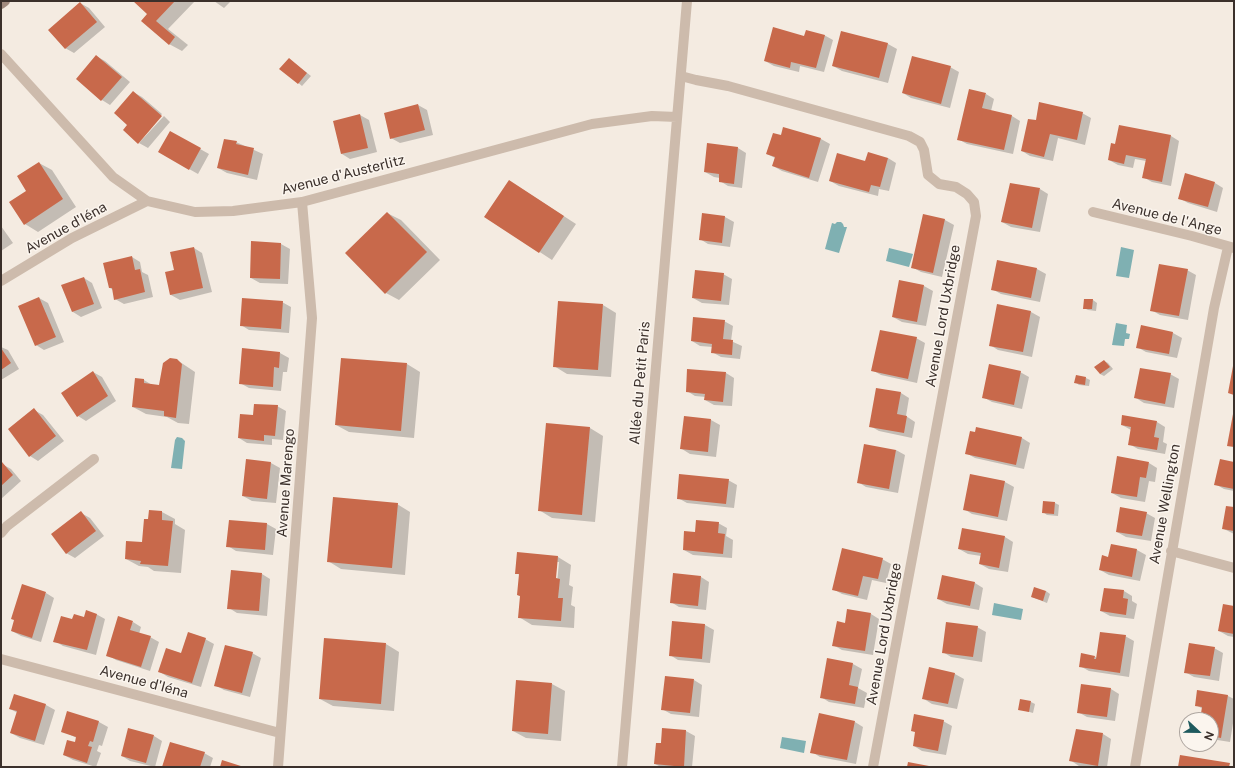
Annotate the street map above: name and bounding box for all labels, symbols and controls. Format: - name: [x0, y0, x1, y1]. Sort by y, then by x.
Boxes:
- street label: Avenue d'Austerlitz: [280, 152, 406, 198]
- street label: Avenue de l'Ange: [1110, 195, 1224, 239]
- street label: Avenue d'Iéna: [22, 199, 110, 257]
- street label: Avenue Lord Uxbridge: [922, 244, 964, 388]
- street label: Allée du Petit Paris: [626, 321, 654, 445]
- street label: Avenue Marengo: [274, 428, 298, 538]
- street label: Avenue Wellington: [1146, 442, 1184, 566]
- street label: Avenue Lord Uxbridge: [863, 562, 905, 706]
- street label: Avenue d'Iéna: [98, 662, 190, 702]
- north arrow: [1179, 712, 1219, 752]
- text: N: [1202, 730, 1216, 742]

